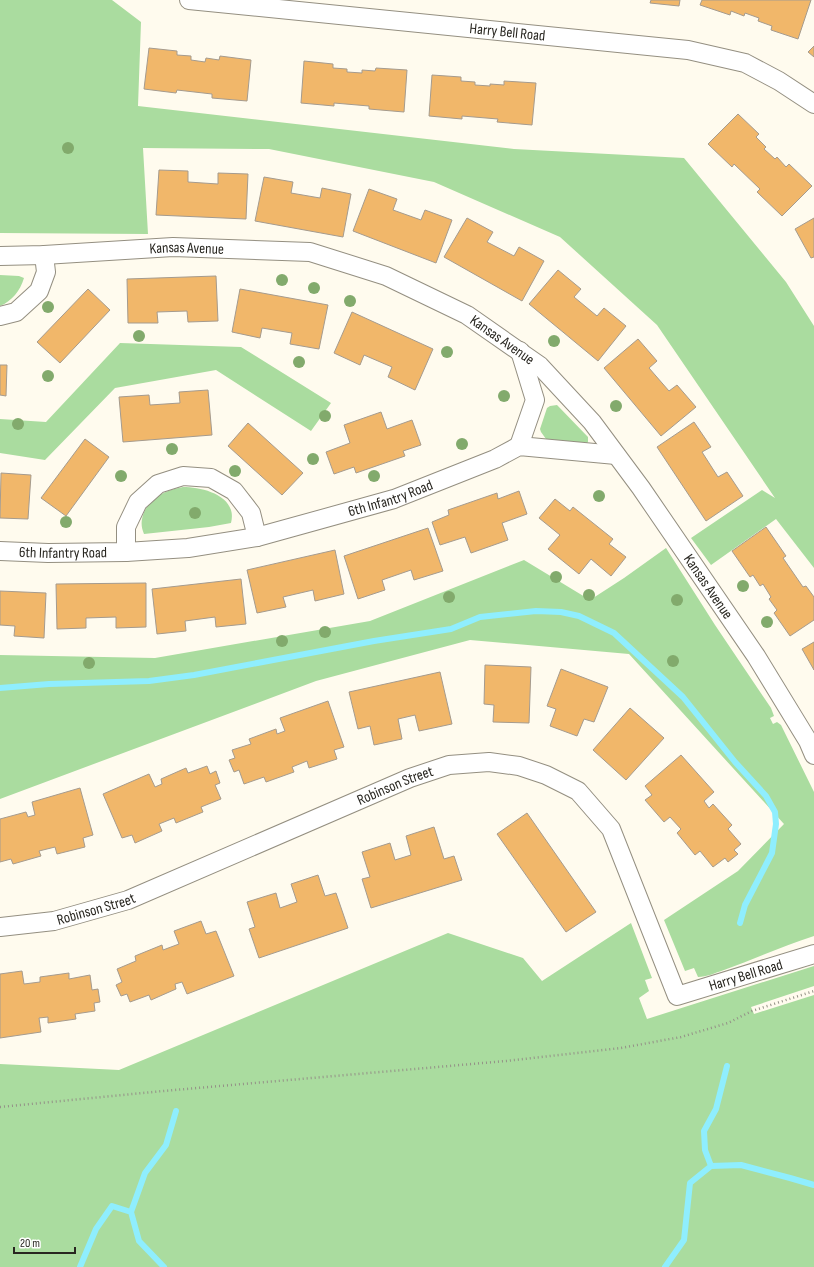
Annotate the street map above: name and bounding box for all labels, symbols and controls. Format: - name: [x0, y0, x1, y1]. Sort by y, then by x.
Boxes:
- street label: Harry Bell Road: [469, 19, 546, 46]
- street label: Kansas Avenue: [149, 238, 224, 259]
- street label: Kansas Avenue: [466, 311, 538, 369]
- street label: 6th Infantry Road: [346, 476, 436, 521]
- street label: 6th Infantry Road: [18, 543, 107, 563]
- street label: Kansas Avenue: [679, 551, 737, 623]
- street label: Robinson Street: [354, 762, 436, 810]
- street label: Robinson Street: [55, 889, 139, 930]
- street label: Harry Bell Road: [707, 955, 785, 996]
- scale bar: [14, 1229, 75, 1255]
- text: 20 m: [20, 1236, 40, 1251]

